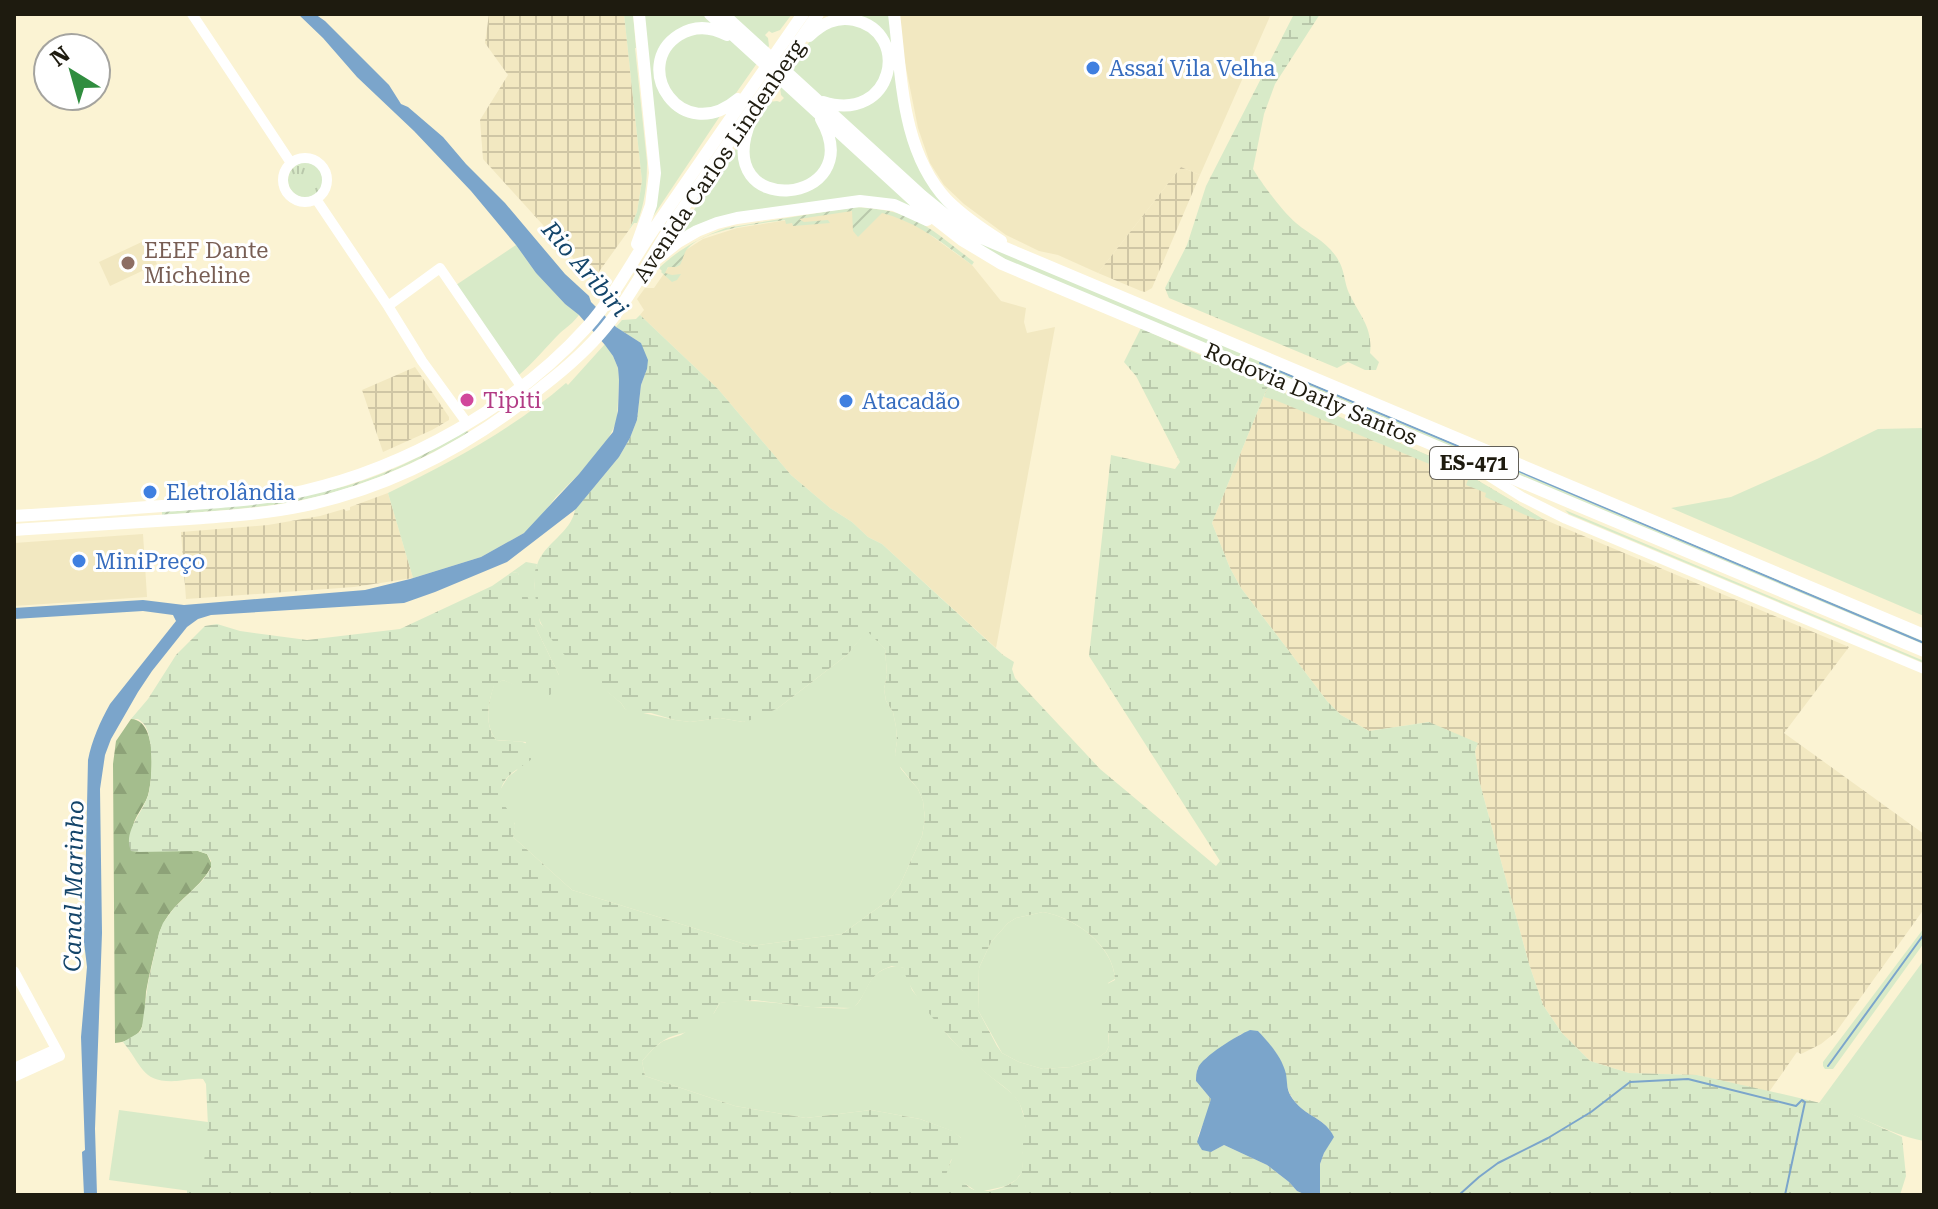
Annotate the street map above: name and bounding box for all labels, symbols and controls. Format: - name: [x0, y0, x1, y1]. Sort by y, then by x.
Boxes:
- north arrow: [32, 32, 112, 112]
- street label: Avenida Carlos Lindenberg: [628, 35, 810, 287]
- text: N: [46, 41, 75, 72]
- place label: Assaí Vila Velha: [1109, 56, 1276, 81]
- marker: Assaí Vila Velha: [1084, 59, 1102, 77]
- water label: Rio Aribiri: [535, 215, 634, 322]
- place label: EEEF Dante Micheline: [144, 238, 268, 288]
- marker: EEEF Dante Micheline: [119, 254, 137, 272]
- street label: Rodovia Darly Santos: [1201, 338, 1421, 450]
- place label: Tipiti: [483, 388, 541, 413]
- place label: Atacadão: [862, 389, 960, 414]
- marker: Tipiti: [458, 391, 476, 409]
- marker: Atacadão: [837, 392, 855, 410]
- road number: ES-471: [1430, 447, 1518, 479]
- place label: Eletrolândia: [166, 480, 296, 505]
- marker: Eletrolândia: [141, 483, 159, 501]
- place label: MiniPreço: [95, 549, 205, 574]
- marker: MiniPreço: [70, 552, 88, 570]
- water label: Canal Marinho: [59, 800, 89, 972]

